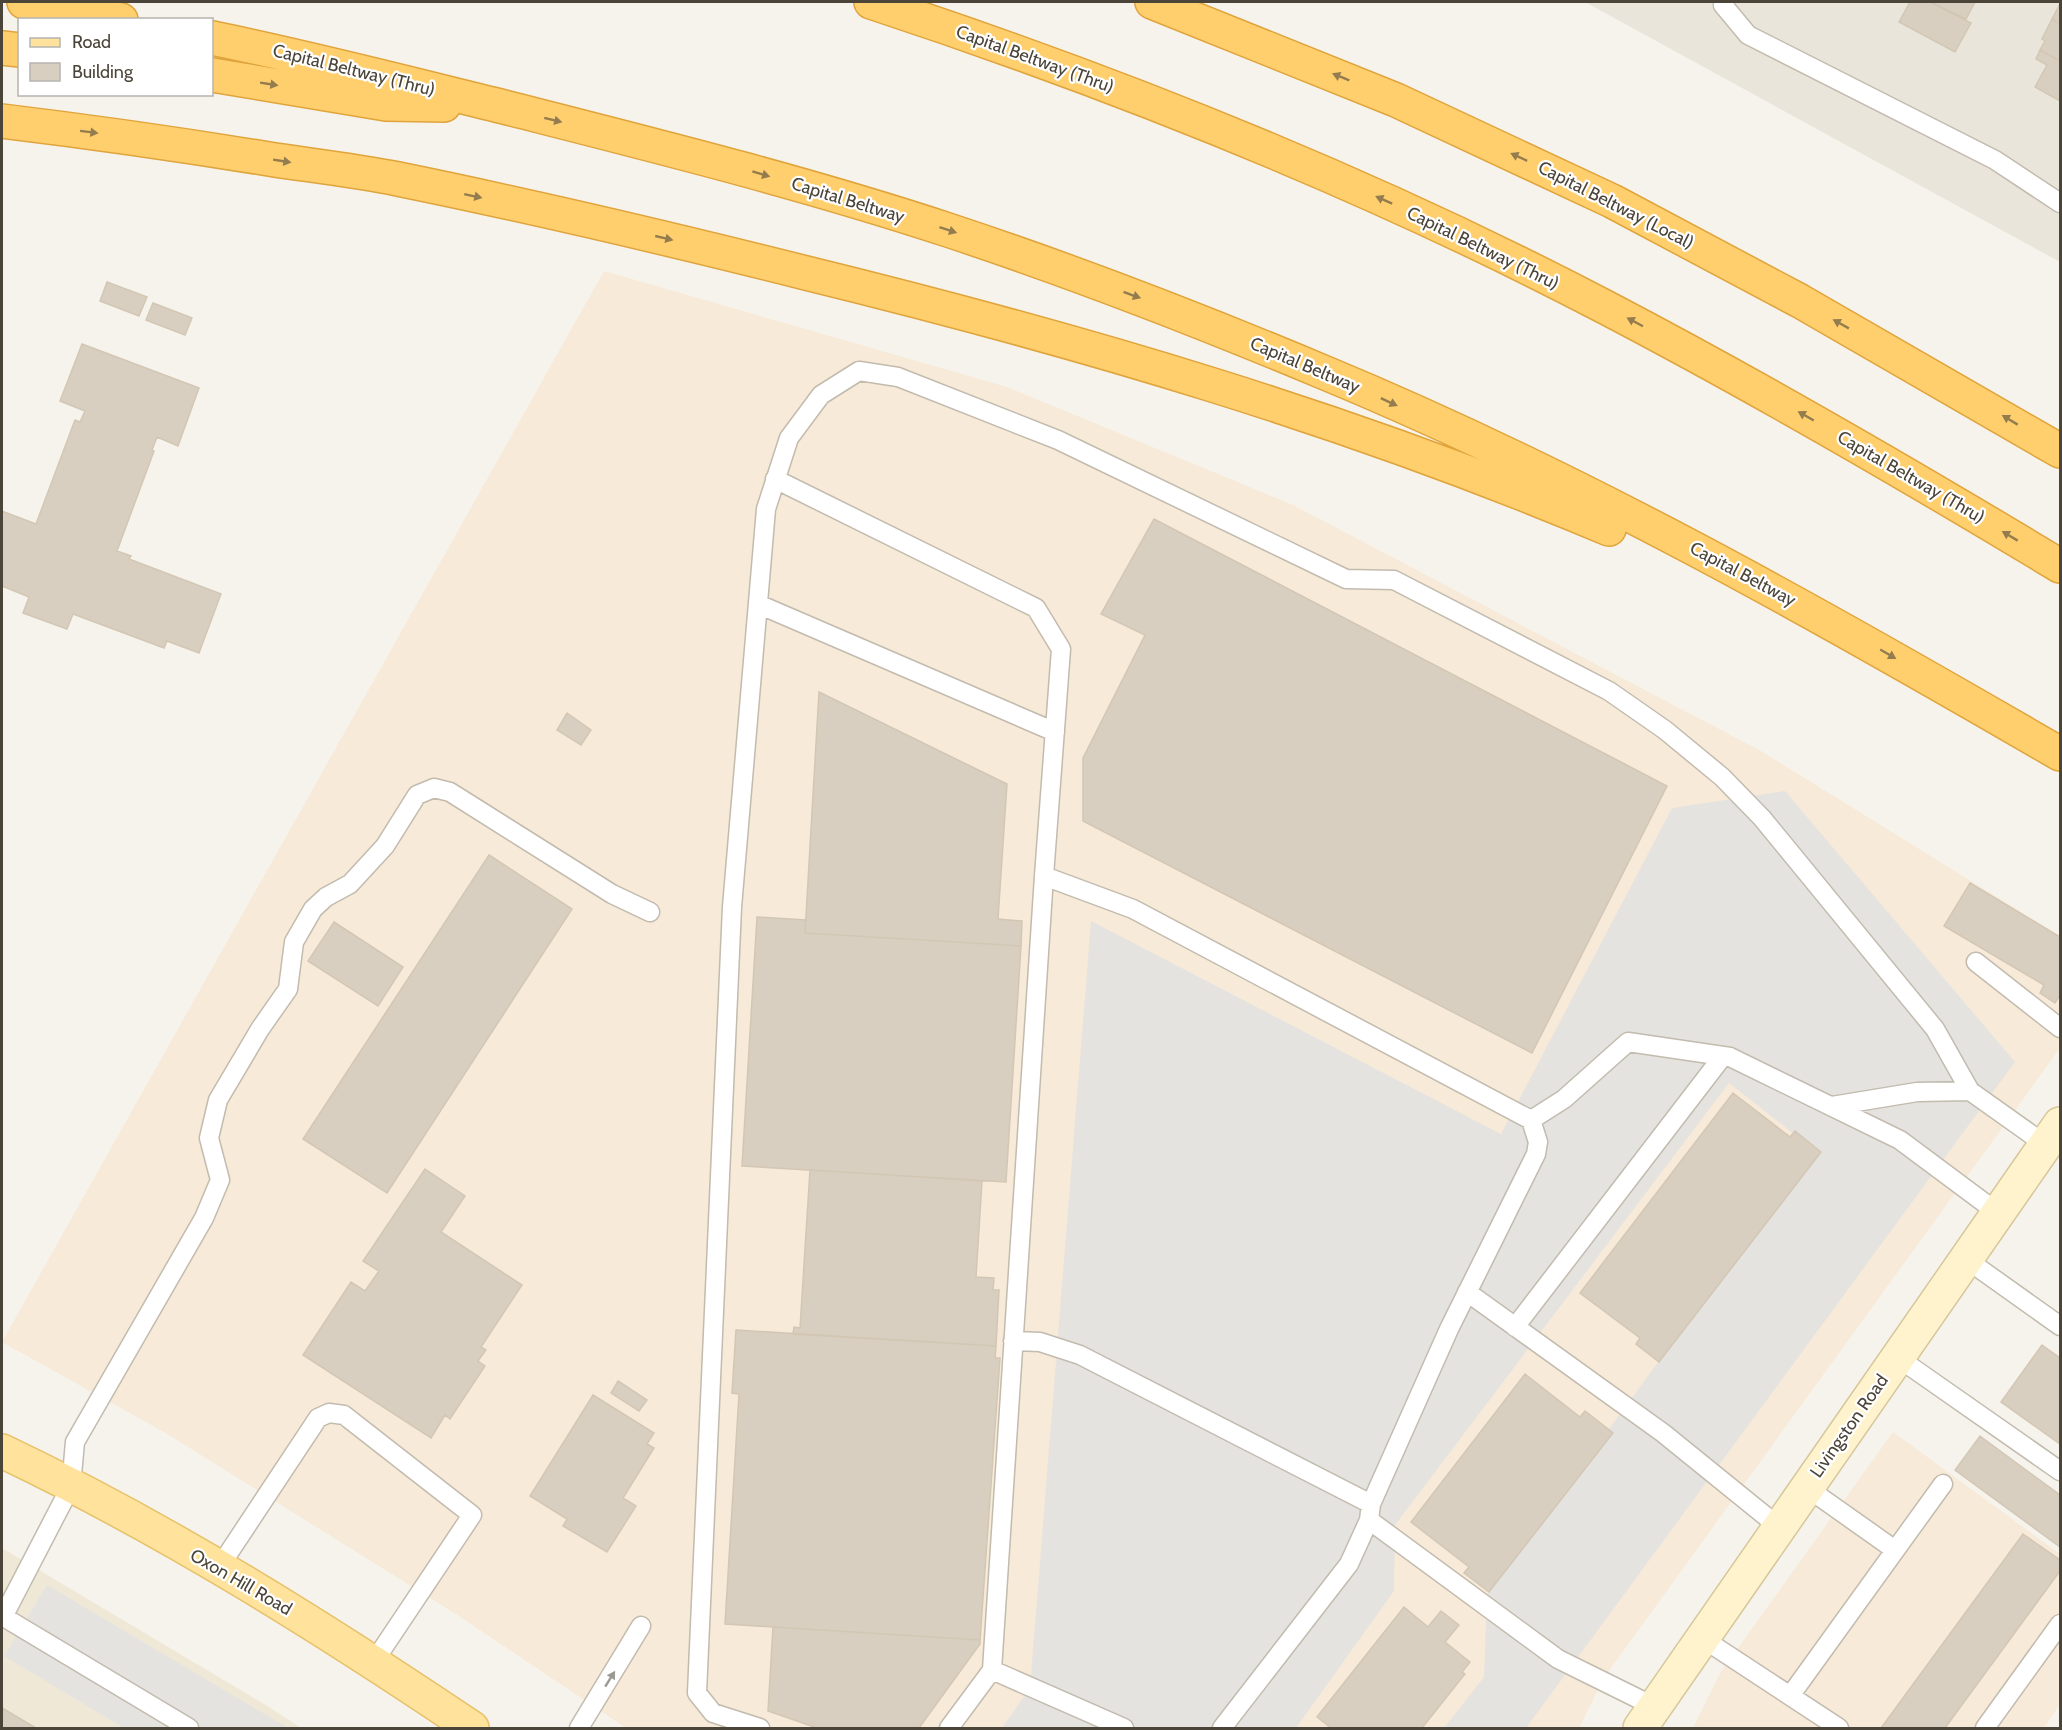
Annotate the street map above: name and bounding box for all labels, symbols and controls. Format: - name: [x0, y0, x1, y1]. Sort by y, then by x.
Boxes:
- legend: [18, 18, 213, 96]
- street label: Capital Beltway (Thru): [953, 20, 1117, 98]
- text: Road: [72, 31, 111, 53]
- street label: Capital Beltway (Thru): [271, 39, 437, 101]
- text: Building: [72, 61, 134, 83]
- one-way arrow: [1332, 72, 1350, 81]
- one-way arrow: [260, 80, 279, 89]
- one-way arrow: [544, 115, 562, 125]
- one-way arrow: [79, 127, 98, 137]
- one-way arrow: [1510, 152, 1527, 161]
- one-way arrow: [272, 156, 291, 165]
- street label: Capital Beltway (Local): [1534, 156, 1698, 254]
- one-way arrow: [752, 170, 770, 180]
- street label: Capital Beltway: [789, 172, 907, 228]
- one-way arrow: [464, 191, 483, 201]
- one-way arrow: [1375, 195, 1393, 204]
- street label: Capital Beltway (Thru): [1403, 202, 1563, 294]
- one-way arrow: [939, 226, 957, 236]
- one-way arrow: [654, 234, 673, 243]
- one-way arrow: [1123, 291, 1141, 301]
- one-way arrow: [1626, 317, 1643, 327]
- one-way arrow: [1832, 319, 1849, 329]
- street label: Capital Beltway: [1247, 332, 1363, 398]
- one-way arrow: [1381, 397, 1399, 407]
- one-way arrow: [1798, 410, 1814, 421]
- one-way arrow: [2002, 415, 2018, 426]
- street label: Capital Beltway (Thru): [1833, 426, 1989, 528]
- one-way arrow: [2002, 530, 2018, 541]
- street label: Capital Beltway: [1686, 537, 1800, 611]
- one-way arrow: [1880, 649, 1897, 659]
- street label: Livingston Road: [1805, 1370, 1893, 1482]
- street label: Oxon Hill Road: [186, 1544, 296, 1620]
- one-way arrow: [605, 1671, 616, 1687]

